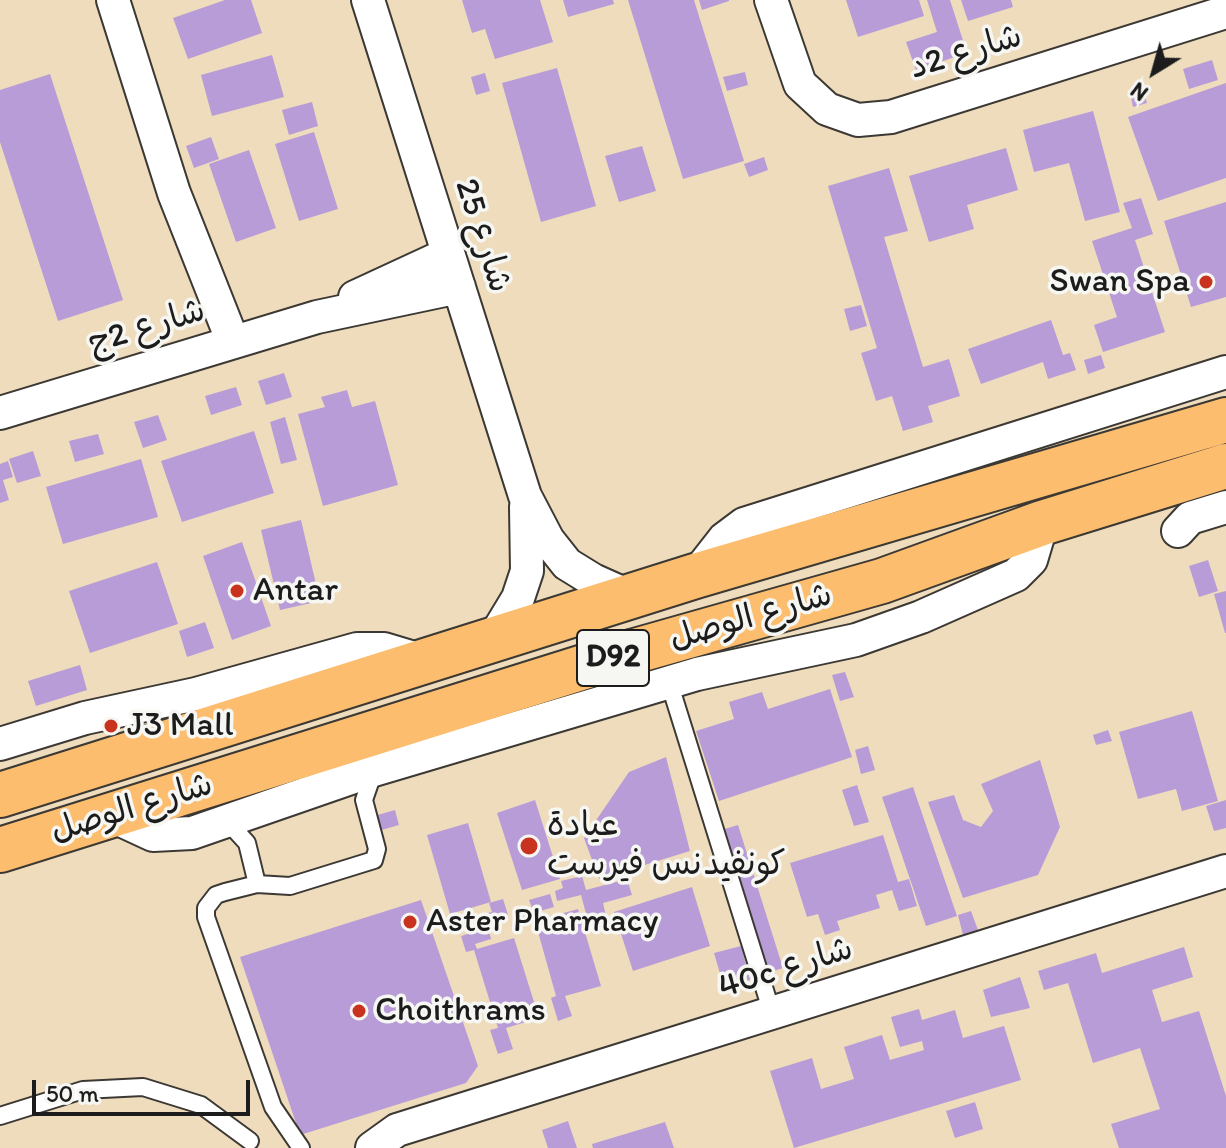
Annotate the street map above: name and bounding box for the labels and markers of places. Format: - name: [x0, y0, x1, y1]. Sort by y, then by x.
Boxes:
- place label: Swan Spa: [1050, 262, 1190, 302]
- marker: Swan Spa: [1197, 273, 1215, 291]
- place label: Antar: [253, 571, 338, 611]
- marker: Antar: [228, 582, 246, 600]
- place label: J3 Mall: [127, 706, 234, 746]
- marker: J3 Mall: [102, 717, 120, 735]
- place label: عيادة كونفيدنس فيرست: [547, 806, 786, 886]
- marker: عيادة كونفيدنس فيرست: [518, 835, 540, 857]
- place label: Aster Pharmacy: [426, 902, 658, 942]
- marker: Aster Pharmacy: [401, 913, 419, 931]
- place label: Choithrams: [375, 991, 546, 1031]
- marker: Choithrams: [350, 1002, 368, 1020]

